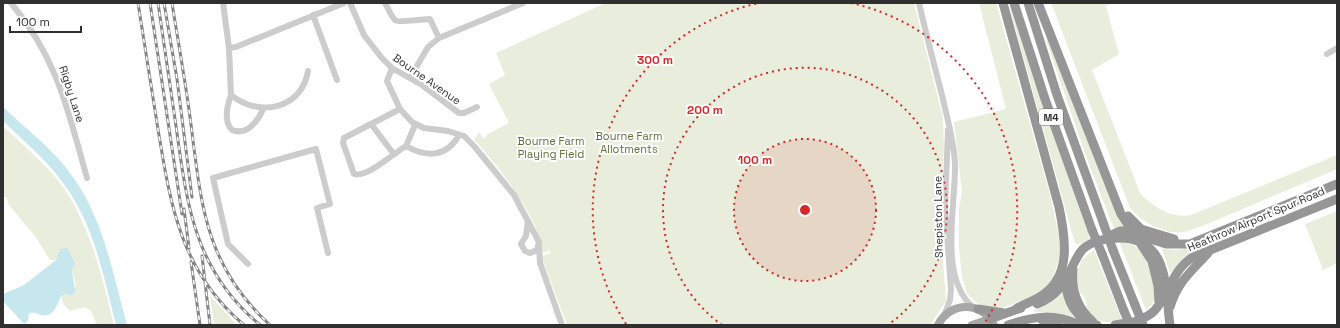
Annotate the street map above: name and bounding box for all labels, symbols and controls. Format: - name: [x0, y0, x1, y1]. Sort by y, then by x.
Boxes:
- scale bar: [10, 8, 81, 34]
- text: 100 m: [16, 14, 50, 30]
- street label: Bourne Avenue: [390, 50, 464, 108]
- text: 300 m: [637, 52, 673, 68]
- street label: Rigby Lane: [56, 64, 88, 124]
- text: 200 m: [687, 102, 723, 118]
- road number: M4: [1039, 109, 1063, 125]
- park label: Bourne Farm Allotments: [596, 129, 662, 156]
- park label: Bourne Farm Playing Field: [518, 134, 584, 161]
- text: 100 m: [738, 152, 772, 168]
- street label: Shepiston Lane: [930, 176, 946, 258]
- street label: Heathrow Airport Spur Road: [1185, 184, 1327, 254]
- centre of rings: [798, 203, 812, 217]

